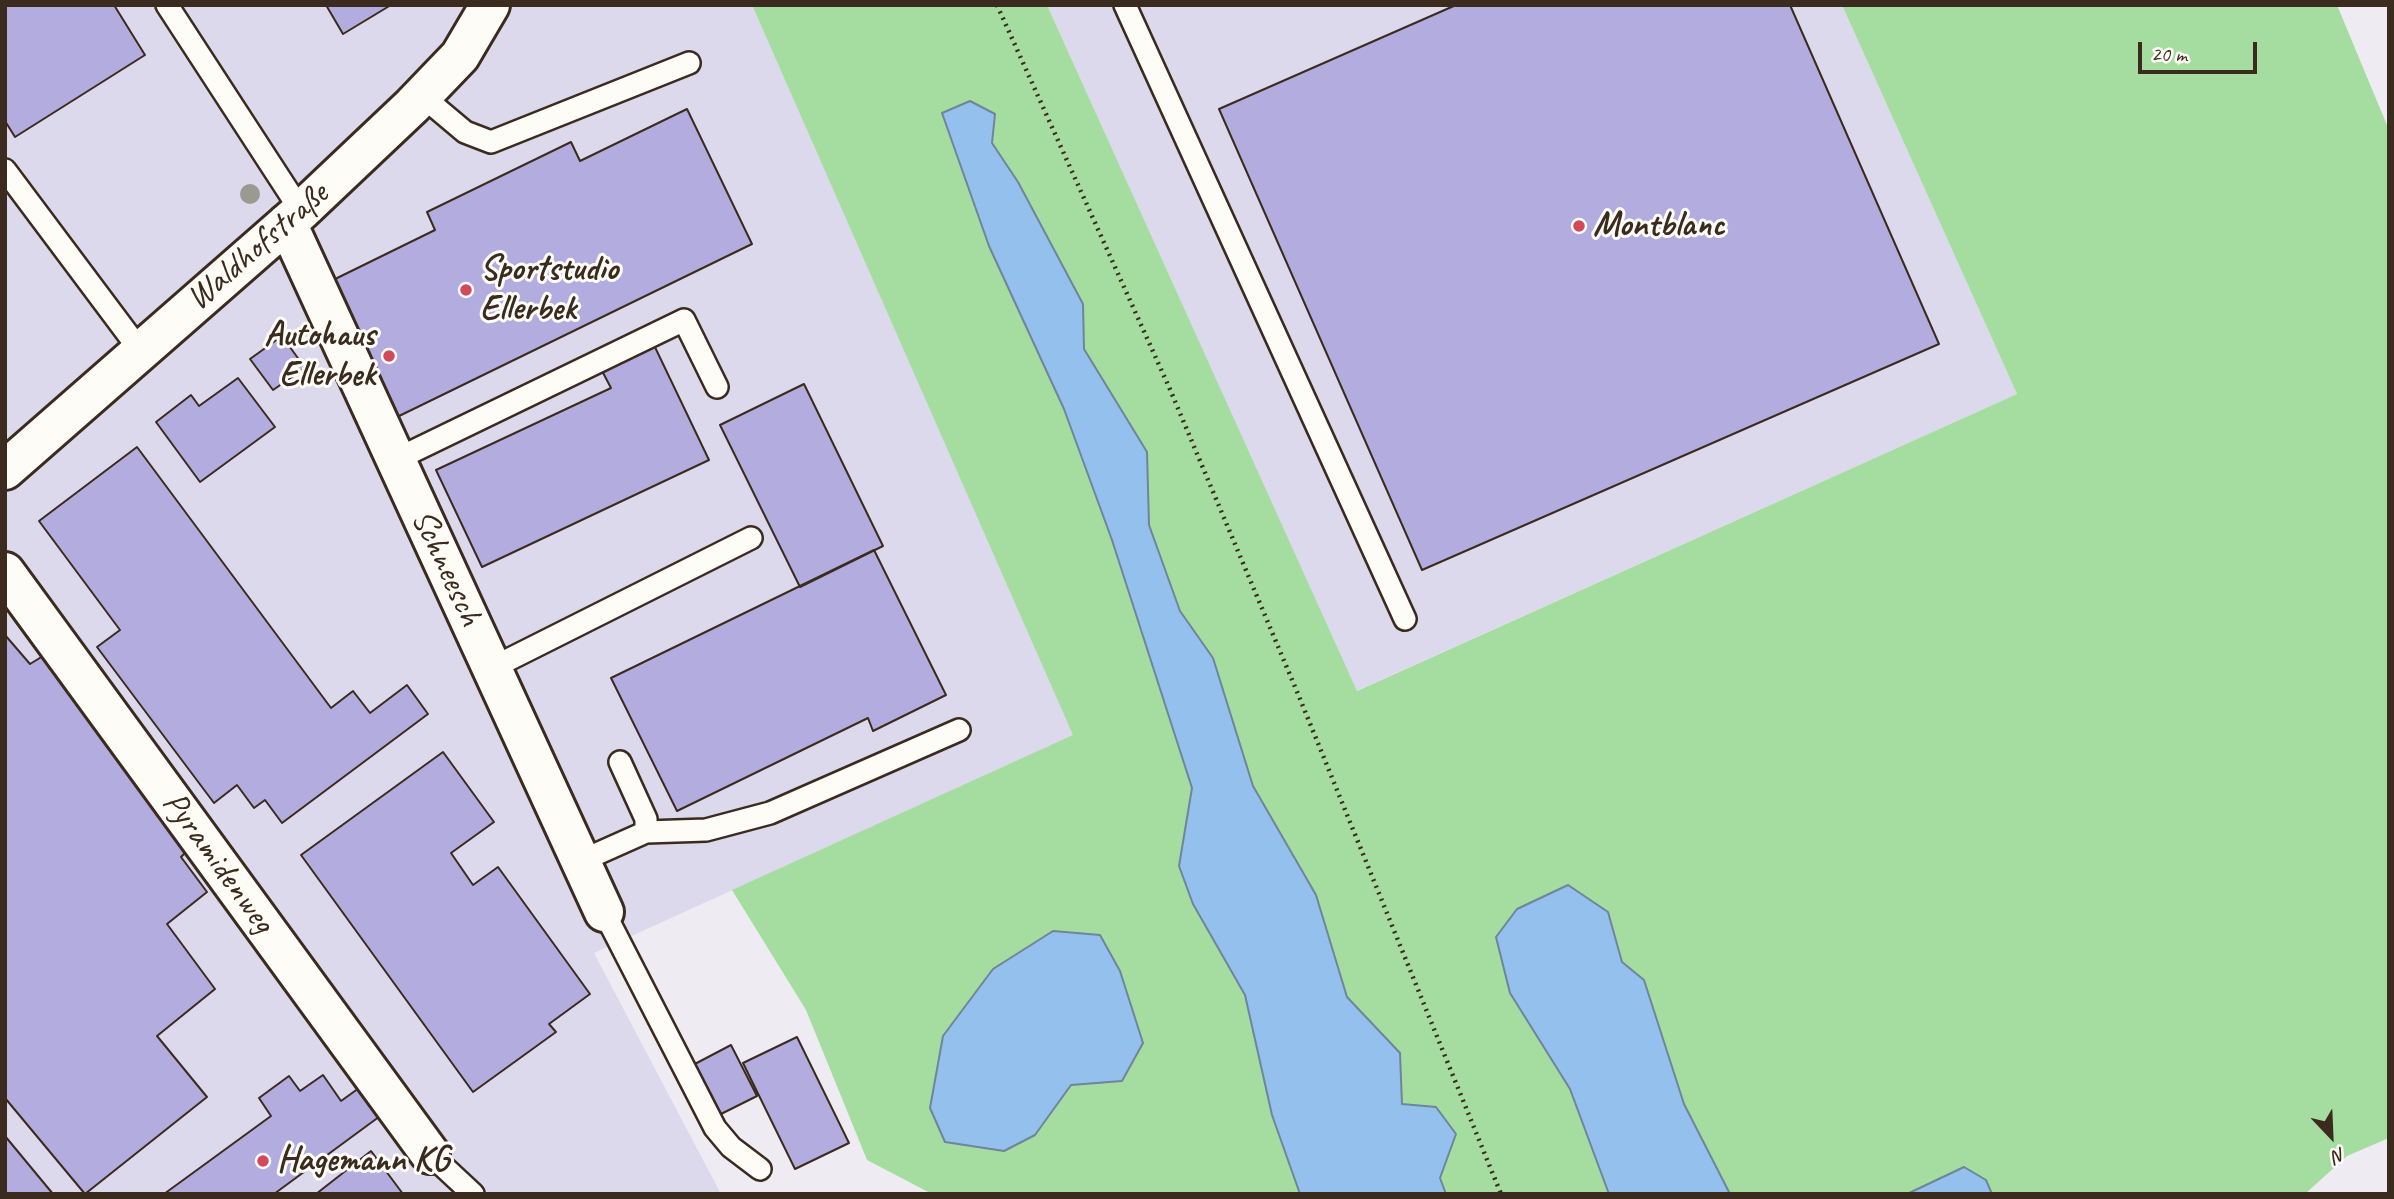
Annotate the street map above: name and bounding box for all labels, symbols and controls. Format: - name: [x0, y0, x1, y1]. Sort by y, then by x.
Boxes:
- scale bar: [2142, 28, 2261, 72]
- text: 20 m: [2151, 41, 2187, 67]
- street label: Waldhofstraße: [178, 174, 338, 320]
- place label: Montblanc: [1593, 205, 1724, 247]
- marker: Montblanc: [1571, 218, 1587, 234]
- place label: Sportstudio Ellerbek: [480, 249, 618, 331]
- marker: Sportstudio Ellerbek: [458, 282, 474, 298]
- place label: Autohaus Ellerbek: [264, 315, 375, 397]
- marker: Autohaus Ellerbek: [381, 348, 397, 364]
- street label: Schneesch: [401, 503, 491, 633]
- street label: Pyramidenweg: [153, 784, 283, 942]
- north arrow: [2296, 1101, 2366, 1171]
- place label: Hagemann KG: [277, 1140, 449, 1182]
- text: N: [2329, 1142, 2349, 1169]
- marker: Hagemann KG: [255, 1153, 271, 1169]

